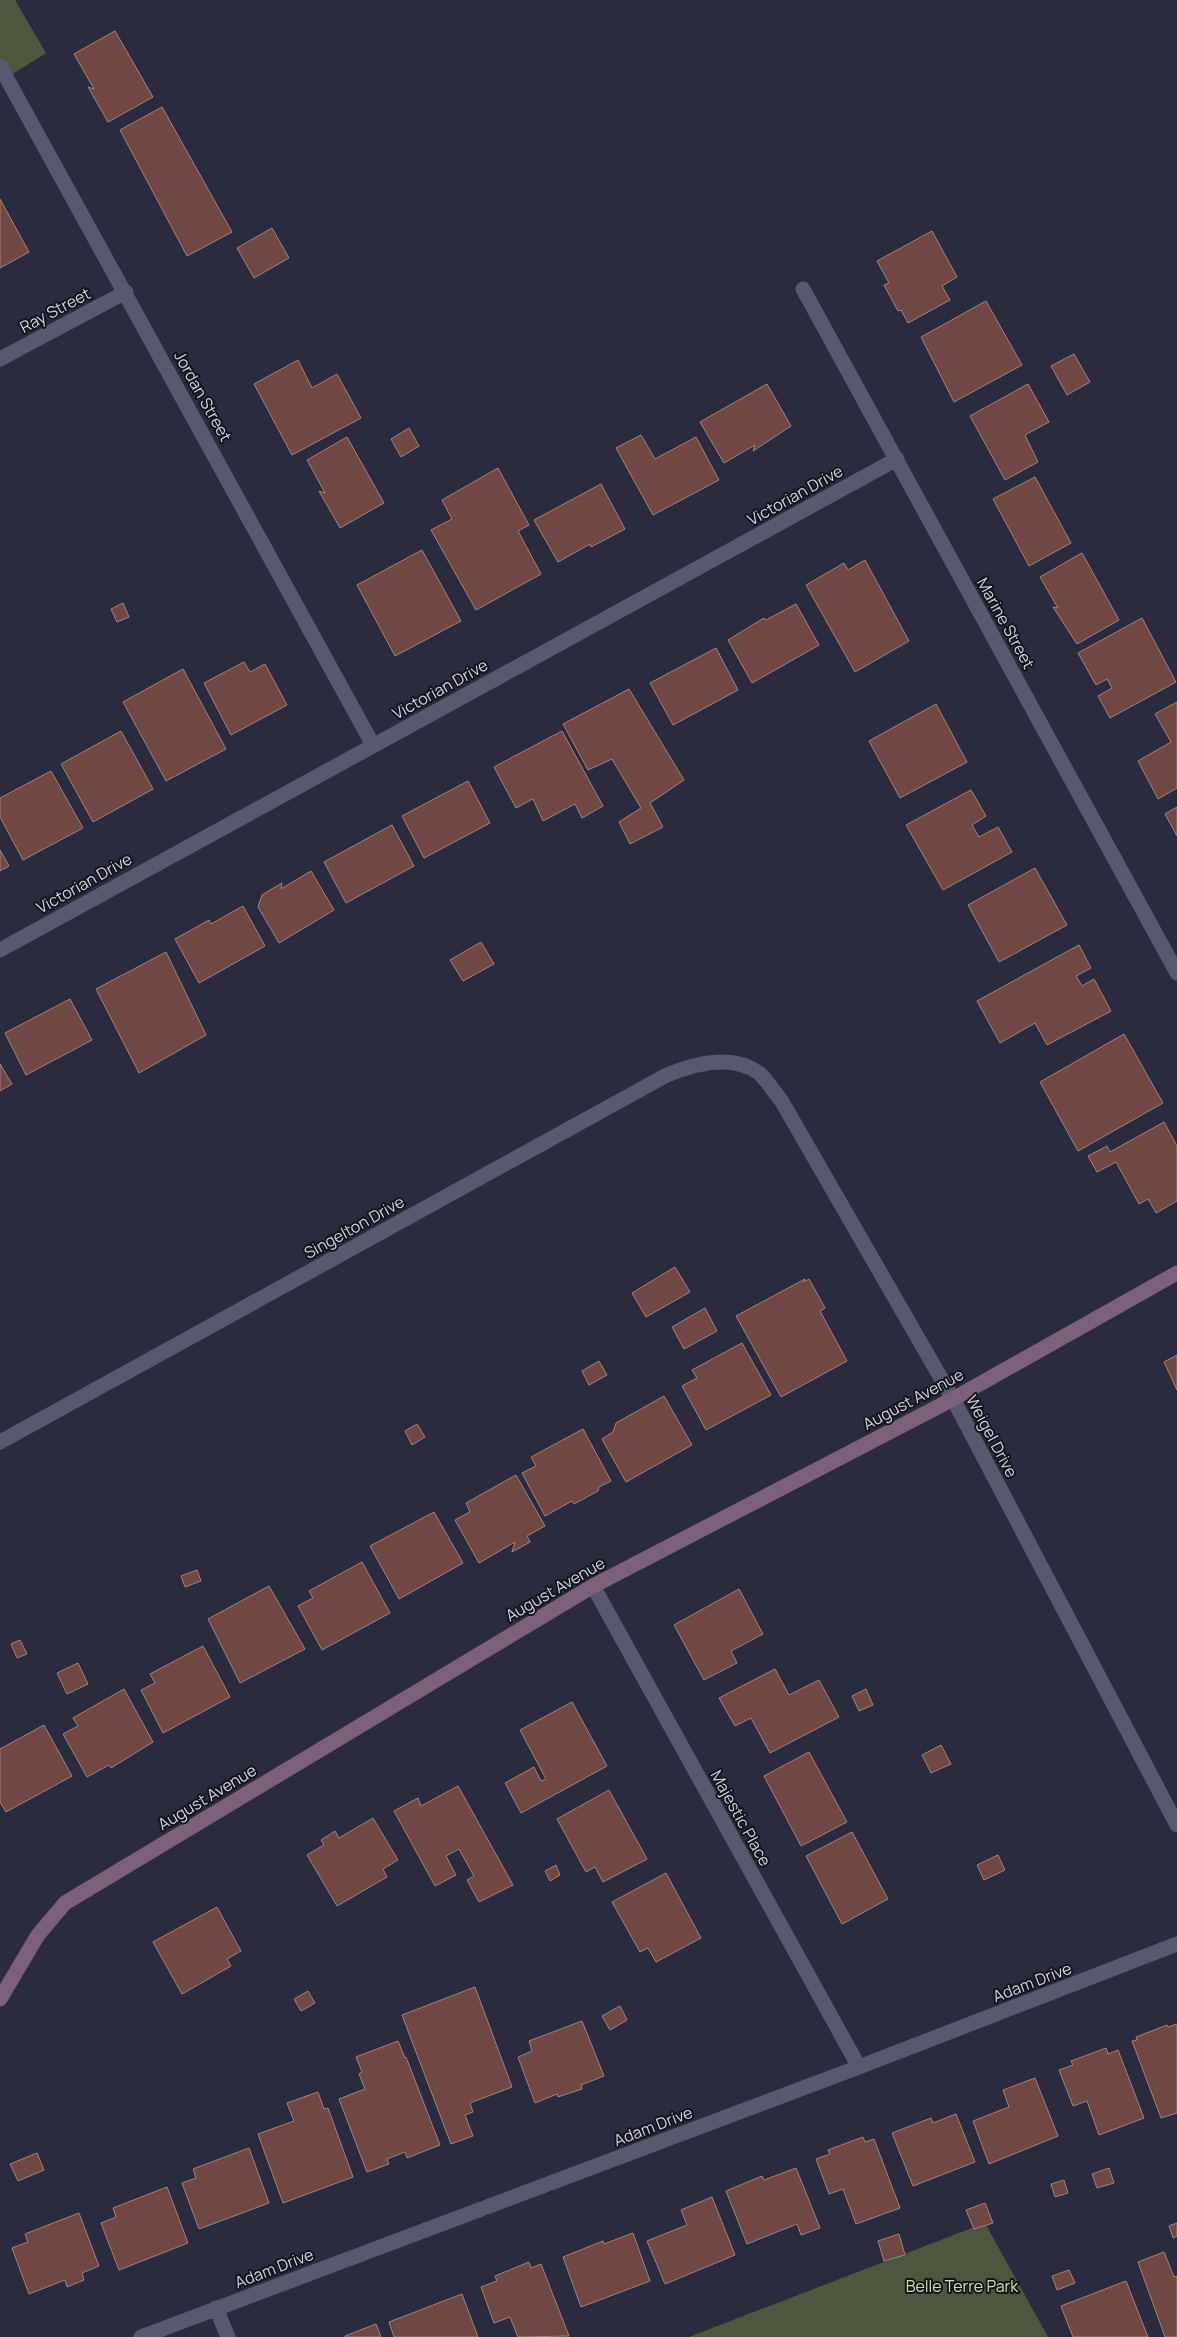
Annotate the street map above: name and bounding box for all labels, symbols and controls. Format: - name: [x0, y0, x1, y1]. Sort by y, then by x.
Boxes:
- street label: Ray Street: [16, 282, 94, 338]
- street label: Jordan Street: [169, 347, 237, 445]
- street label: Victorian Drive: [743, 460, 847, 530]
- street label: Marine Street: [972, 574, 1040, 672]
- street label: Victorian Drive: [388, 654, 492, 724]
- street label: Victorian Drive: [32, 848, 136, 918]
- street label: Singelton Drive: [300, 1190, 408, 1264]
- street label: August Avenue: [859, 1363, 967, 1435]
- street label: Weigel Drive: [961, 1391, 1023, 1481]
- street label: August Avenue: [501, 1552, 609, 1626]
- street label: August Avenue: [154, 1759, 260, 1835]
- street label: Majestic Place: [706, 1766, 776, 1870]
- street label: Adam Drive: [989, 1957, 1075, 2007]
- street label: Adam Drive: [610, 2101, 696, 2151]
- street label: Adam Drive: [231, 2243, 317, 2293]
- park label: Belle Terre Park: [906, 2275, 1019, 2297]

